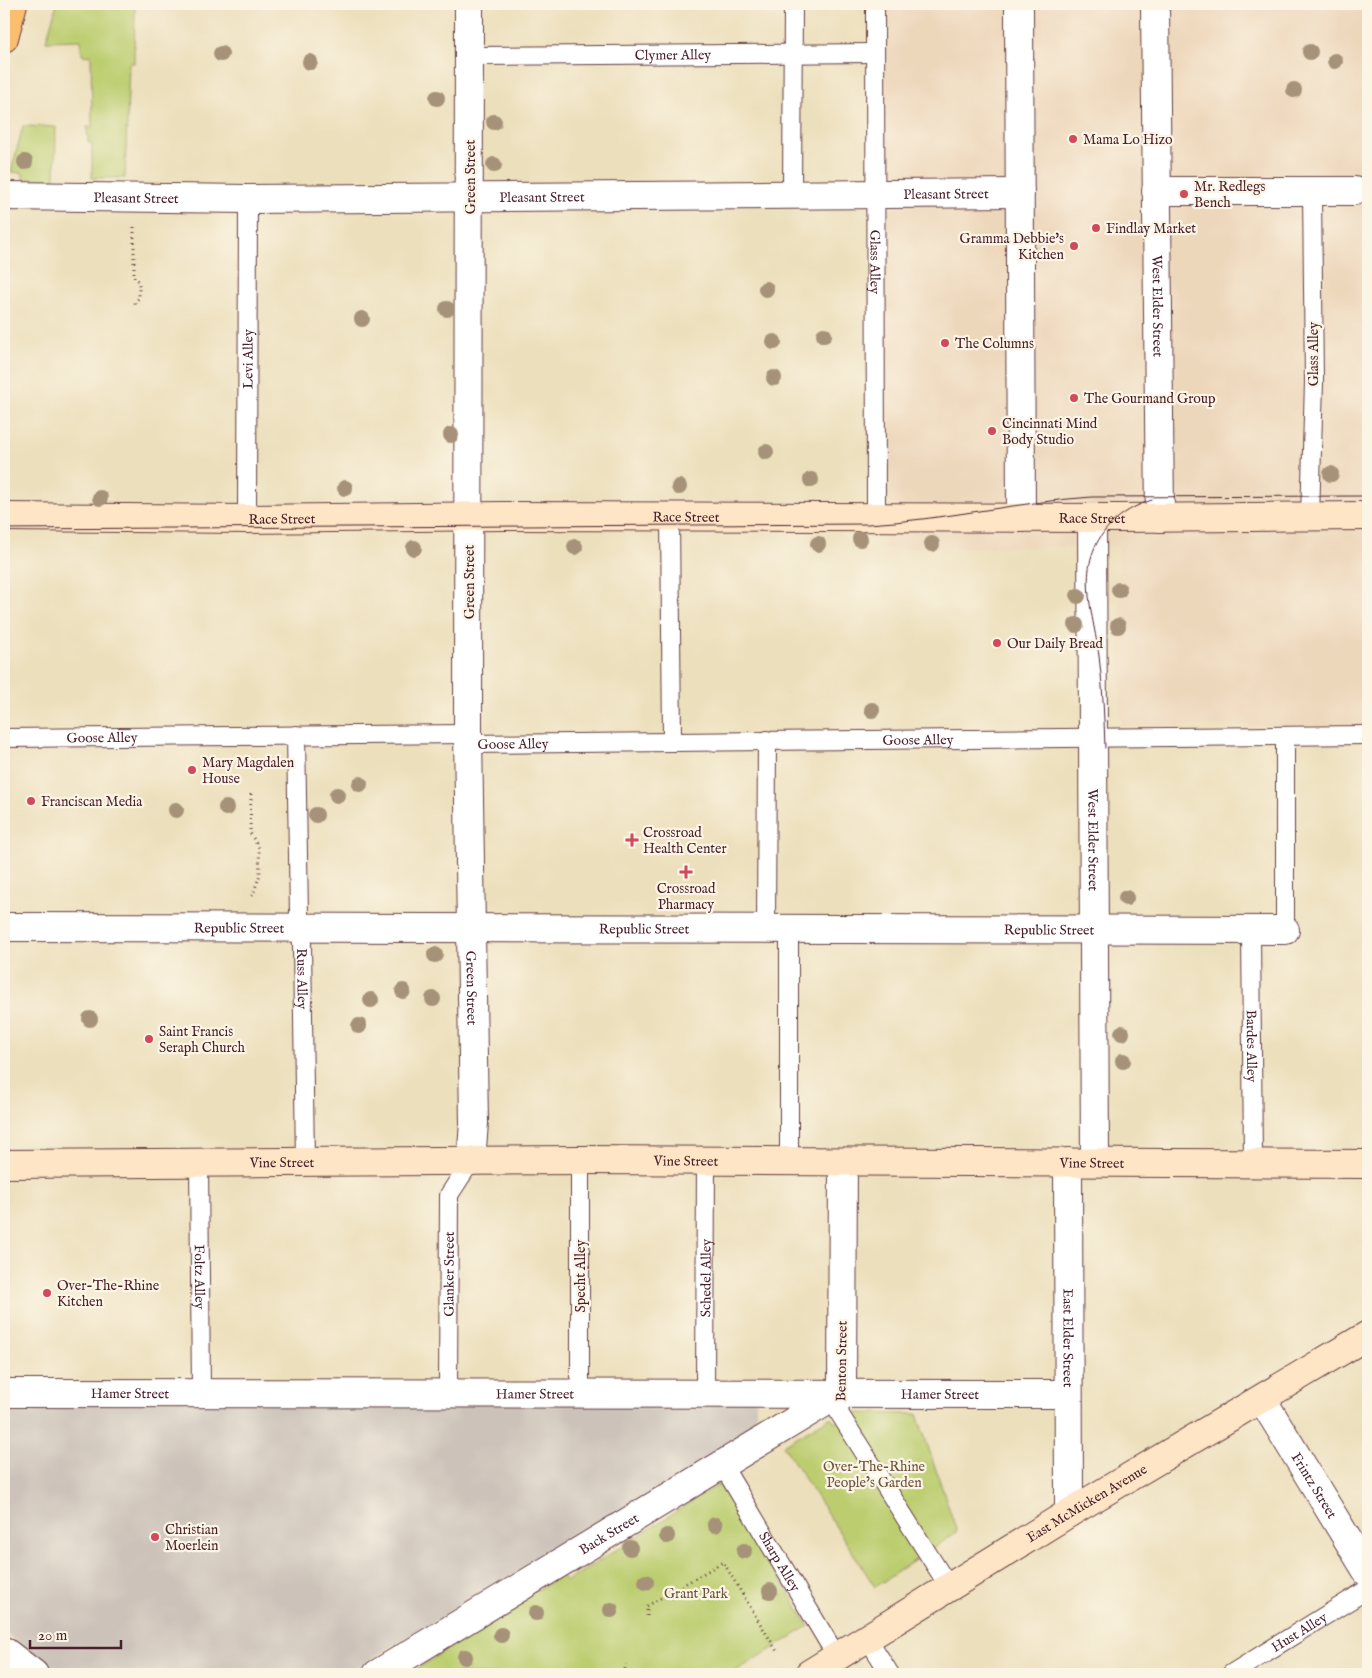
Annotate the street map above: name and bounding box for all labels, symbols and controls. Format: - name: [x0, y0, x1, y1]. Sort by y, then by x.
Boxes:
- street label: Clymer Alley: [635, 46, 711, 65]
- place label: Mama Lo Hizo: [1083, 131, 1173, 149]
- marker: Mama Lo Hizo: [1067, 133, 1079, 145]
- street label: Green Street: [462, 140, 480, 214]
- place label: Mr. Redlegs Bench: [1194, 178, 1265, 212]
- street label: Pleasant Street: [903, 185, 989, 204]
- street label: Pleasant Street: [499, 188, 585, 207]
- marker: Mr. Redlegs Bench: [1178, 188, 1190, 200]
- street label: Pleasant Street: [93, 189, 179, 208]
- place label: Findlay Market: [1106, 220, 1196, 238]
- marker: Findlay Market: [1090, 222, 1102, 234]
- street label: Glass Alley: [865, 230, 884, 294]
- place label: Gramma Debbie's Kitchen: [960, 230, 1065, 264]
- marker: Gramma Debbie's Kitchen: [1068, 240, 1080, 252]
- street label: West Elder Street: [1147, 255, 1166, 357]
- street label: Glass Alley: [1305, 322, 1323, 386]
- street label: Levi Alley: [239, 329, 258, 389]
- place label: The Columns: [955, 335, 1034, 353]
- marker: The Columns: [939, 337, 951, 349]
- place label: The Gourmand Group: [1084, 390, 1216, 408]
- marker: The Gourmand Group: [1068, 392, 1080, 404]
- place label: Cincinnati Mind Body Studio: [1002, 415, 1098, 449]
- marker: Cincinnati Mind Body Studio: [986, 425, 998, 437]
- street label: Race Street: [652, 508, 720, 527]
- street label: Race Street: [248, 510, 316, 529]
- street label: Race Street: [1058, 510, 1126, 528]
- street label: Green Street: [461, 545, 479, 619]
- place label: Our Daily Bread: [1007, 635, 1104, 653]
- marker: Our Daily Bread: [991, 637, 1003, 649]
- street label: Goose Alley: [66, 729, 138, 747]
- street label: Goose Alley: [882, 731, 954, 750]
- street label: Goose Alley: [477, 735, 549, 754]
- place label: Mary Magdalen House: [202, 754, 295, 788]
- marker: Mary Magdalen House: [186, 764, 198, 776]
- street label: West Elder Street: [1083, 789, 1102, 891]
- place label: Franciscan Media: [41, 793, 143, 811]
- marker: Franciscan Media: [25, 795, 37, 807]
- place label: Crossroad Health Center: [643, 824, 727, 858]
- marker: Crossroad Health Center: [625, 833, 639, 847]
- marker: Crossroad Pharmacy: [680, 866, 692, 878]
- place label: Crossroad Pharmacy: [657, 880, 716, 914]
- street label: Republic Street: [194, 919, 285, 938]
- street label: Republic Street: [599, 920, 690, 939]
- street label: Republic Street: [1004, 921, 1095, 940]
- street label: Russ Alley: [292, 948, 311, 1010]
- street label: Green Street: [461, 951, 480, 1026]
- street label: Bardes Alley: [1242, 1010, 1260, 1083]
- place label: Saint Francis Seraph Church: [159, 1023, 246, 1057]
- marker: Saint Francis Seraph Church: [143, 1033, 155, 1045]
- street label: Vine Street: [653, 1152, 719, 1171]
- street label: Vine Street: [249, 1154, 315, 1172]
- street label: Vine Street: [1059, 1154, 1125, 1173]
- street label: Glanker Street: [440, 1231, 459, 1317]
- street label: Specht Alley: [572, 1239, 590, 1312]
- street label: Schedel Alley: [697, 1239, 716, 1317]
- street label: Foltz Alley: [190, 1244, 208, 1310]
- place label: Over-The-Rhine Kitchen: [57, 1277, 160, 1311]
- marker: Over-The-Rhine Kitchen: [41, 1287, 53, 1299]
- street label: East Elder Street: [1058, 1288, 1077, 1388]
- street label: Benton Street: [832, 1320, 852, 1402]
- street label: Hamer Street: [91, 1385, 169, 1403]
- street label: Hamer Street: [496, 1385, 574, 1404]
- street label: Hamer Street: [901, 1386, 979, 1404]
- street label: Frintz Street: [1287, 1449, 1341, 1522]
- park label: Over-The-Rhine People’s Garden: [823, 1458, 926, 1492]
- street label: East McMicken Avenue: [1023, 1460, 1151, 1547]
- street label: Back Street: [576, 1509, 643, 1559]
- place label: Christian Moerlein: [165, 1521, 219, 1555]
- street label: Sharp Alley: [754, 1528, 804, 1595]
- marker: Christian Moerlein: [149, 1531, 161, 1543]
- park label: Grant Park: [664, 1585, 729, 1603]
- street label: Hust Alley: [1268, 1609, 1331, 1657]
- scale bar: [30, 1618, 121, 1650]
- text: 20 m: [38, 1626, 68, 1645]

